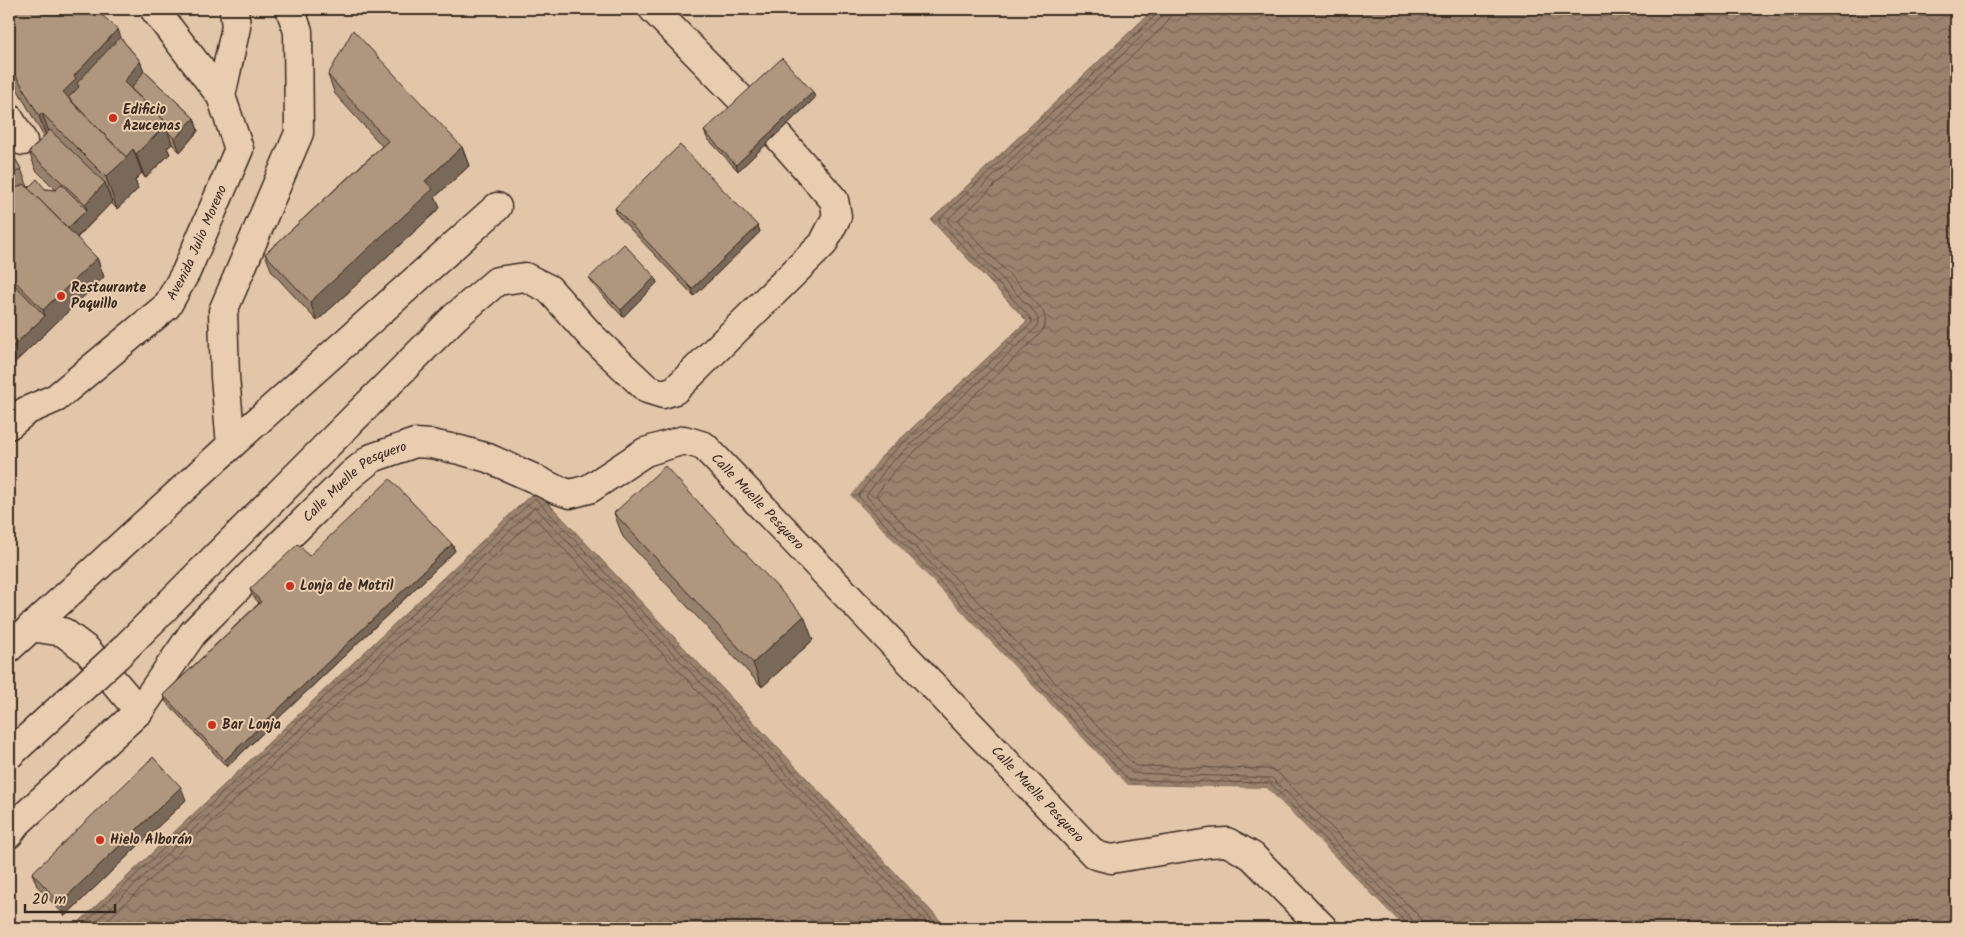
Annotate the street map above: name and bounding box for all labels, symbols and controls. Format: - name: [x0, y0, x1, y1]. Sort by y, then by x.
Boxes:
- place label: Edificio Azucenas: [123, 99, 181, 137]
- marker: Edificio Azucenas: [107, 112, 119, 124]
- street label: Avenida Julio Moreno: [161, 182, 233, 305]
- place label: Restaurante Paquillo: [71, 277, 146, 315]
- marker: Restaurante Paquillo: [55, 290, 67, 302]
- street label: Calle Muelle Pesquero: [298, 436, 410, 528]
- street label: Calle Muelle Pesquero: [705, 448, 809, 555]
- place label: Lonja de Motril: [300, 575, 394, 597]
- marker: Lonja de Motril: [284, 580, 296, 592]
- place label: Bar Lonja: [222, 714, 281, 736]
- marker: Bar Lonja: [206, 719, 218, 731]
- street label: Calle Muelle Pesquero: [985, 741, 1089, 848]
- place label: Hielo Alborán: [110, 829, 192, 851]
- marker: Hielo Alborán: [94, 834, 106, 846]
- scale bar: [25, 882, 115, 914]
- text: 20 m: [32, 888, 66, 912]

